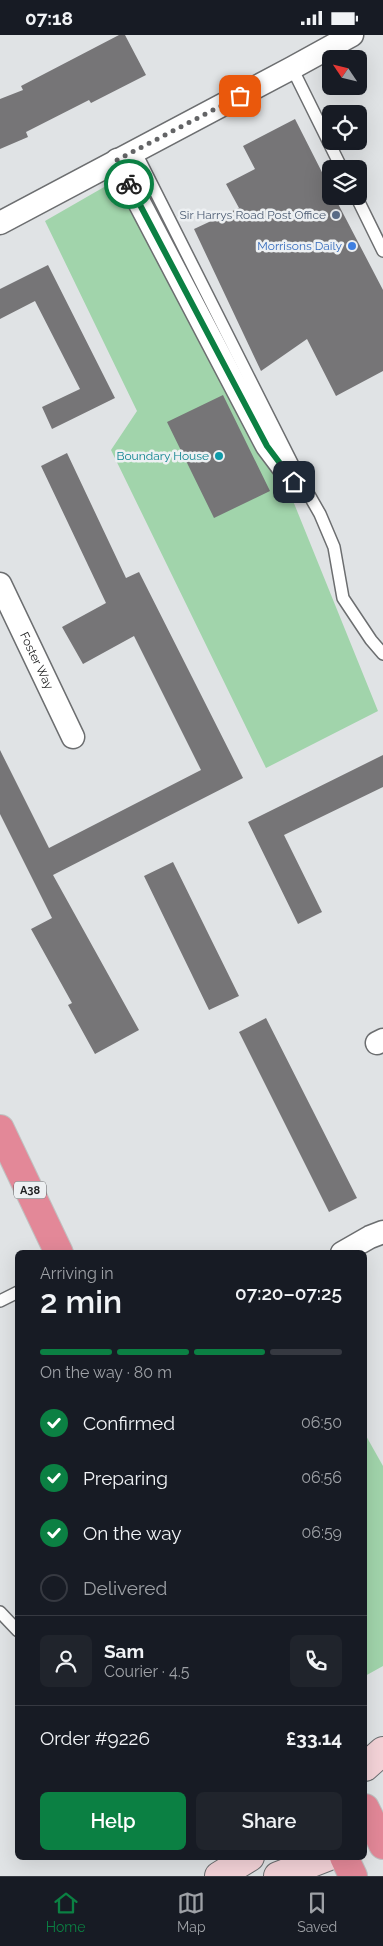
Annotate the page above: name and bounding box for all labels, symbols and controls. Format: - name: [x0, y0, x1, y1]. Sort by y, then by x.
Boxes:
- text: 07:18: [25, 7, 73, 29]
- north arrow: [322, 50, 368, 95]
- map controls: [322, 50, 367, 205]
- pin: [219, 75, 261, 117]
- icon: bag: [226, 82, 254, 110]
- button: locate: [322, 105, 367, 150]
- courier: [104, 159, 154, 209]
- button: layers: [322, 160, 367, 205]
- icon: bike: [115, 170, 143, 198]
- place label: Sir Harrys Road Post Office: [180, 208, 326, 222]
- marker: Sir Harrys Road Post Office: [330, 209, 342, 221]
- place label: Morrisons Daily: [257, 239, 342, 253]
- marker: Morrisons Daily: [346, 240, 358, 252]
- place label: Boundary House: [116, 449, 209, 463]
- marker: Boundary House: [213, 450, 225, 462]
- pin: [273, 461, 315, 503]
- icon: home: [280, 468, 308, 496]
- street label: Foster Way: [17, 630, 56, 692]
- road number: A38: [14, 1181, 46, 1199]
- text: Arriving in: [40, 1264, 114, 1283]
- text: 07:20–07:25: [235, 1282, 342, 1304]
- text: 2 min: [40, 1283, 122, 1320]
- text: On the way · 80 m: [40, 1363, 172, 1382]
- icon: check: [40, 1409, 68, 1437]
- text: Confirmed: [83, 1412, 175, 1434]
- text: 06:50: [301, 1413, 342, 1432]
- icon: check: [40, 1464, 68, 1492]
- text: Preparing: [83, 1467, 168, 1489]
- text: 06:56: [301, 1468, 342, 1487]
- icon: check: [40, 1519, 68, 1547]
- text: On the way: [83, 1522, 182, 1544]
- text: 06:59: [301, 1523, 342, 1542]
- text: Delivered: [83, 1577, 167, 1599]
- button: person: [40, 1635, 92, 1687]
- button: phone: [290, 1635, 342, 1687]
- text: Sam: [104, 1640, 144, 1662]
- text: Courier · 4.5: [104, 1662, 189, 1681]
- text: Order #9226: [40, 1727, 150, 1749]
- text: £33.14: [286, 1727, 342, 1749]
- button: Help: [40, 1792, 186, 1850]
- button: Share: [196, 1792, 342, 1850]
- tab: Home: [46, 1889, 85, 1935]
- tab: Map: [177, 1889, 206, 1935]
- tab: Saved: [297, 1889, 337, 1935]

